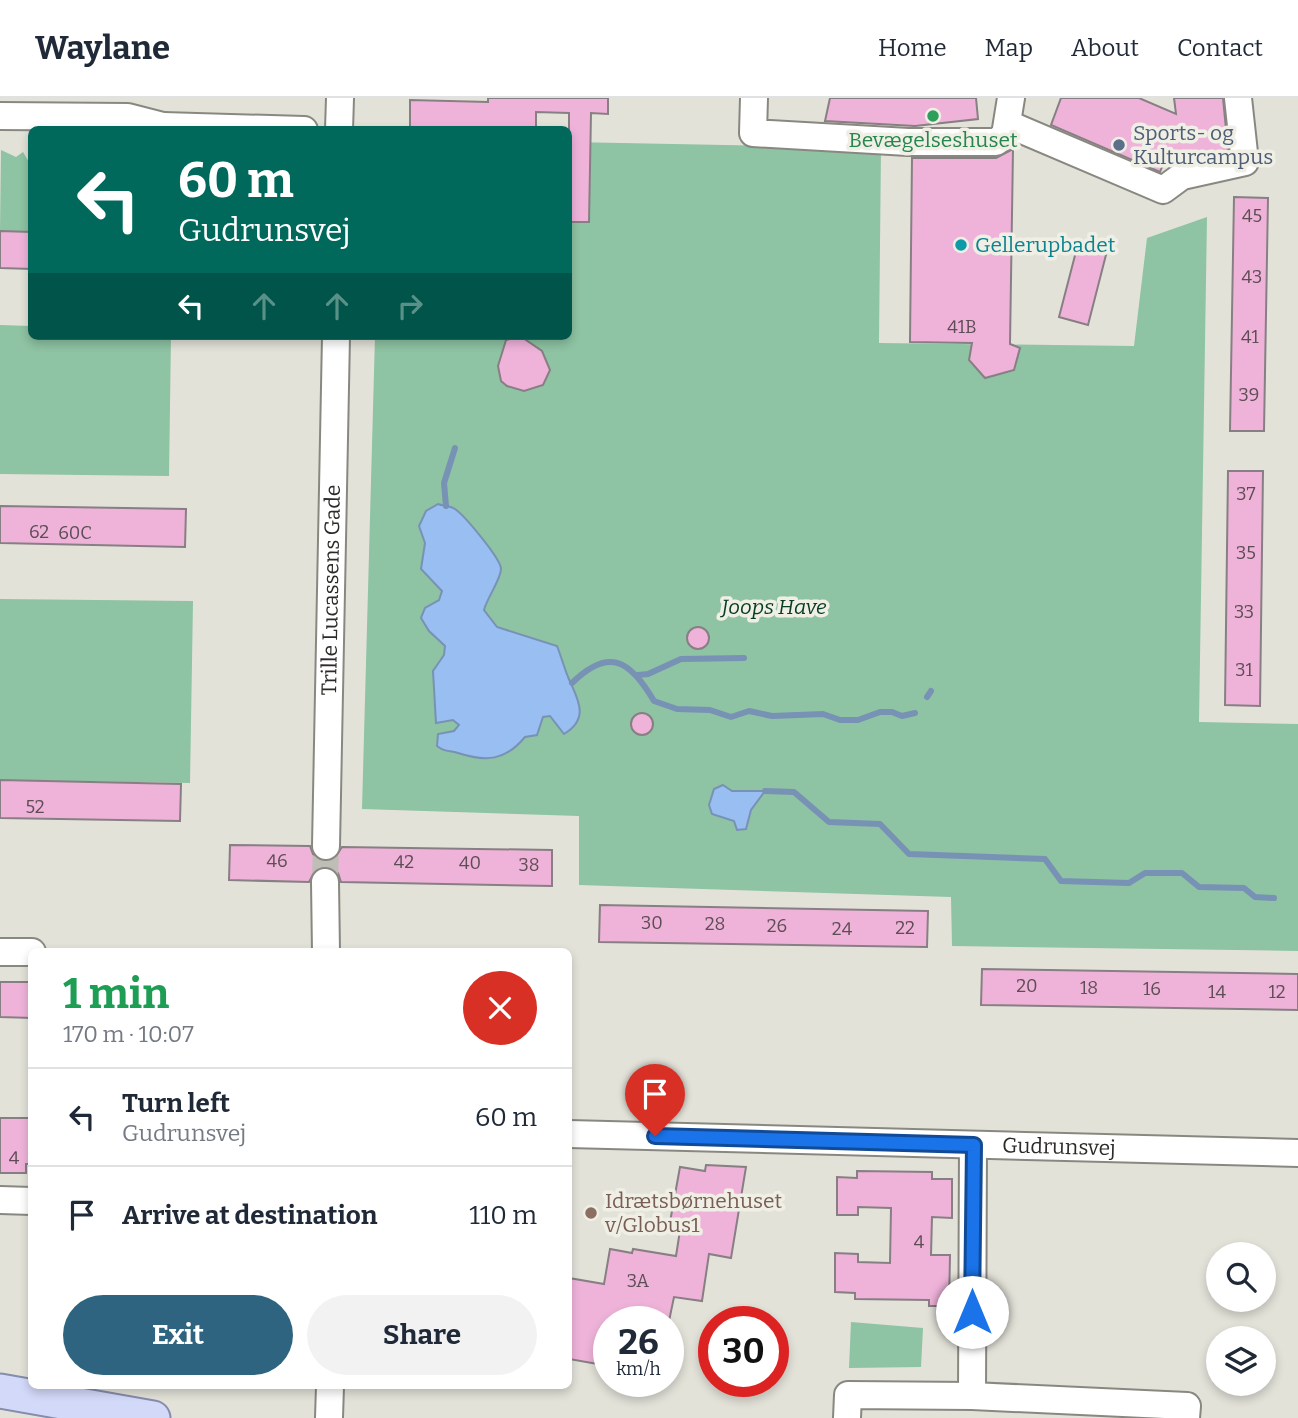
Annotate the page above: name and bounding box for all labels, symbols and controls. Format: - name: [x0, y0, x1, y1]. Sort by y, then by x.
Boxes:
- text: Waylane: [35, 28, 170, 68]
- text: Home: [878, 34, 947, 62]
- text: Map: [985, 34, 1033, 62]
- text: About: [1071, 34, 1139, 62]
- text: Contact: [1177, 34, 1263, 62]
- marker: Bevægelseshuset: [925, 108, 941, 124]
- place label: Sports- og Kulturcampus: [1133, 120, 1273, 170]
- place label: Bevægelseshuset: [848, 127, 1018, 153]
- marker: Sports- og Kulturcampus: [1111, 137, 1127, 153]
- text: 60 m: [178, 151, 294, 210]
- icon: left: [63, 154, 154, 245]
- house number: 45: [1242, 205, 1262, 227]
- text: Gudrunsvej: [178, 211, 351, 249]
- place label: Gellerupbadet: [975, 232, 1116, 258]
- marker: Gellerupbadet: [953, 237, 969, 253]
- house number: 43: [1242, 266, 1262, 288]
- icon: left: [172, 287, 210, 325]
- icon: ahead: [245, 287, 283, 325]
- icon: ahead: [318, 287, 356, 325]
- icon: right: [391, 287, 429, 325]
- house number: 41B: [947, 316, 977, 338]
- house number: 41: [1241, 326, 1260, 348]
- house number: 39: [1239, 384, 1259, 406]
- house number: 37: [1236, 483, 1256, 505]
- street label: Trille Lucassens Gade: [316, 484, 346, 696]
- house number: 62: [29, 521, 49, 543]
- house number: 60C: [58, 522, 92, 544]
- house number: 35: [1236, 542, 1256, 564]
- park label: Joops Have: [720, 594, 827, 620]
- house number: 33: [1234, 601, 1254, 623]
- house number: 31: [1235, 659, 1253, 681]
- house number: 52: [25, 796, 45, 818]
- house number: 46: [266, 850, 288, 872]
- house number: 42: [394, 851, 414, 873]
- house number: 40: [459, 852, 481, 874]
- house number: 38: [518, 854, 540, 876]
- house number: 30: [641, 912, 663, 934]
- house number: 28: [705, 913, 725, 935]
- house number: 26: [767, 915, 787, 937]
- house number: 22: [895, 917, 915, 939]
- house number: 24: [832, 918, 853, 940]
- text: 1 min: [63, 969, 169, 1019]
- button: close: [463, 971, 537, 1045]
- house number: 20: [1016, 975, 1038, 997]
- house number: 18: [1080, 977, 1098, 999]
- house number: 16: [1143, 978, 1161, 1000]
- house number: 14: [1208, 981, 1226, 1003]
- house number: 12: [1268, 981, 1286, 1003]
- text: 170 m · 10:07: [63, 1020, 194, 1048]
- pin: [625, 1064, 685, 1136]
- icon: arrive: [636, 1075, 674, 1113]
- text: Turn left: [122, 1088, 230, 1119]
- icon: left: [63, 1098, 101, 1136]
- text: 60 m: [475, 1102, 537, 1133]
- text: Gudrunsvej: [122, 1119, 246, 1147]
- street label: Gudrunsvej: [1002, 1132, 1116, 1161]
- house number: 4: [9, 1147, 20, 1169]
- place label: Idrætsbørnehuset v/Globus1: [604, 1188, 782, 1238]
- icon: arrive: [63, 1196, 101, 1234]
- text: Arrive at destination: [122, 1200, 377, 1231]
- text: 110 m: [469, 1200, 537, 1231]
- marker: Idrætsbørnehuset v/Globus1: [583, 1205, 599, 1221]
- house number: 4: [914, 1231, 925, 1253]
- map controls: [1206, 1242, 1276, 1396]
- button: search: [1206, 1242, 1276, 1312]
- house number: 3A: [627, 1270, 649, 1292]
- position arrow: [935, 1275, 1009, 1349]
- button: Exit: [63, 1295, 293, 1375]
- button: Share: [307, 1295, 537, 1375]
- speed limit sign: 30: [698, 1306, 789, 1397]
- text: 26: [618, 1321, 659, 1363]
- button: layers: [1206, 1326, 1276, 1396]
- text: km/h: [616, 1358, 661, 1380]

